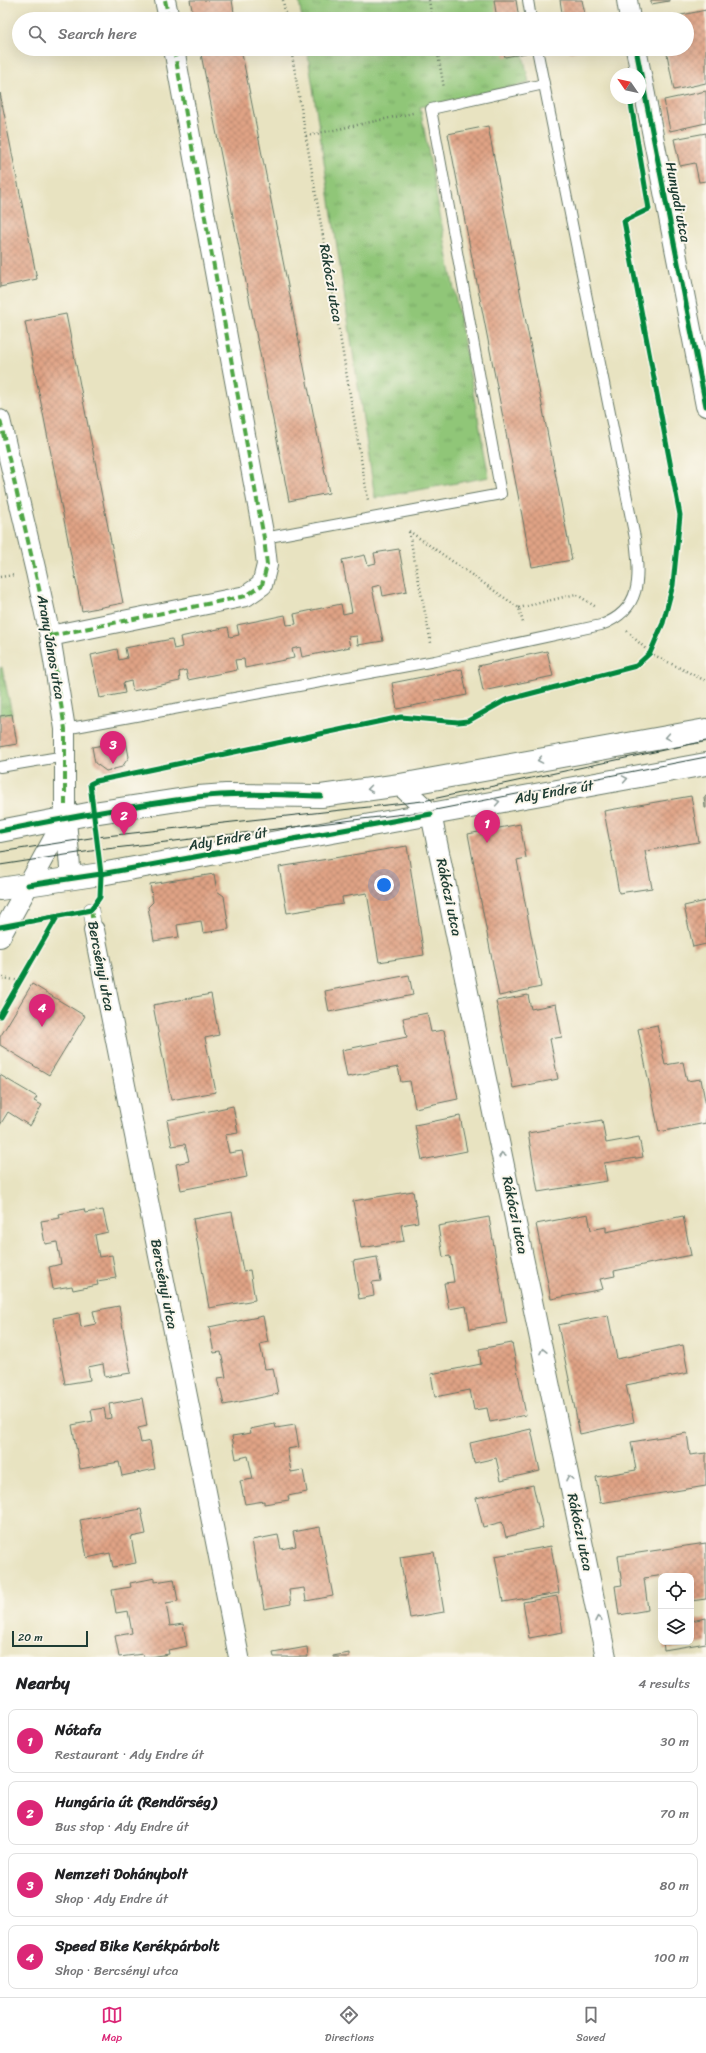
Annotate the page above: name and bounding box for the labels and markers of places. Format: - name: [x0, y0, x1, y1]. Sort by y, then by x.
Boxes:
- pin: 3: [100, 731, 126, 764]
- pin: 2: [111, 802, 137, 835]
- pin: 1: [474, 810, 500, 843]
- pin: 4: [29, 994, 55, 1027]

